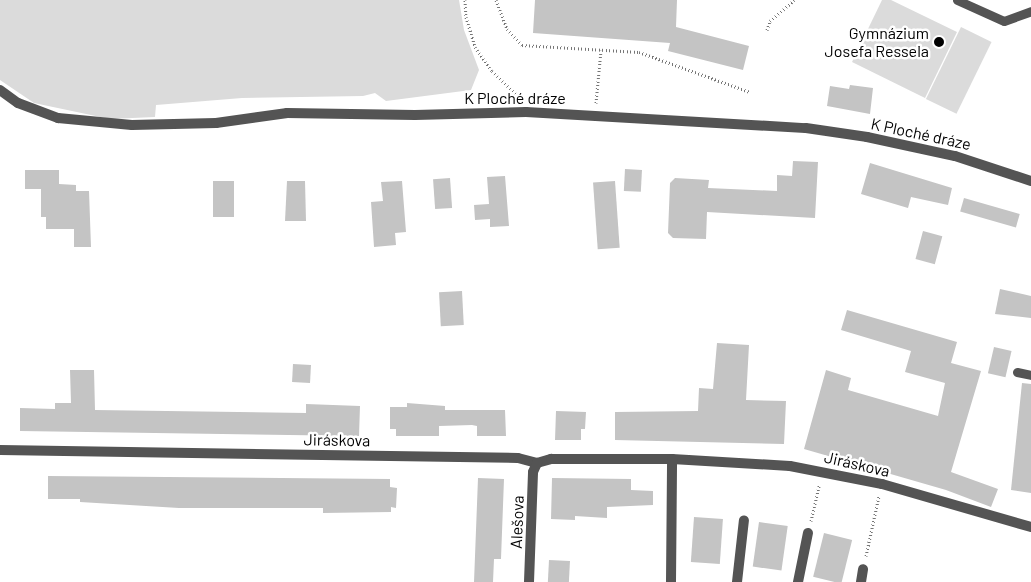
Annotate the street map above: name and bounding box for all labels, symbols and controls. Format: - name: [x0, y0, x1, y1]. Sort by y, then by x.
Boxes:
- place label: Gymnázium Josefa Ressela: [824, 23, 929, 61]
- marker: Gymnázium Josefa Ressela: [933, 36, 945, 48]
- street label: K Ploché dráze: [464, 88, 566, 108]
- street label: K Ploché dráze: [869, 114, 973, 154]
- street label: Jiráskova: [304, 430, 370, 450]
- street label: Jiráskova: [822, 447, 892, 481]
- street label: Alešova: [506, 495, 528, 549]

